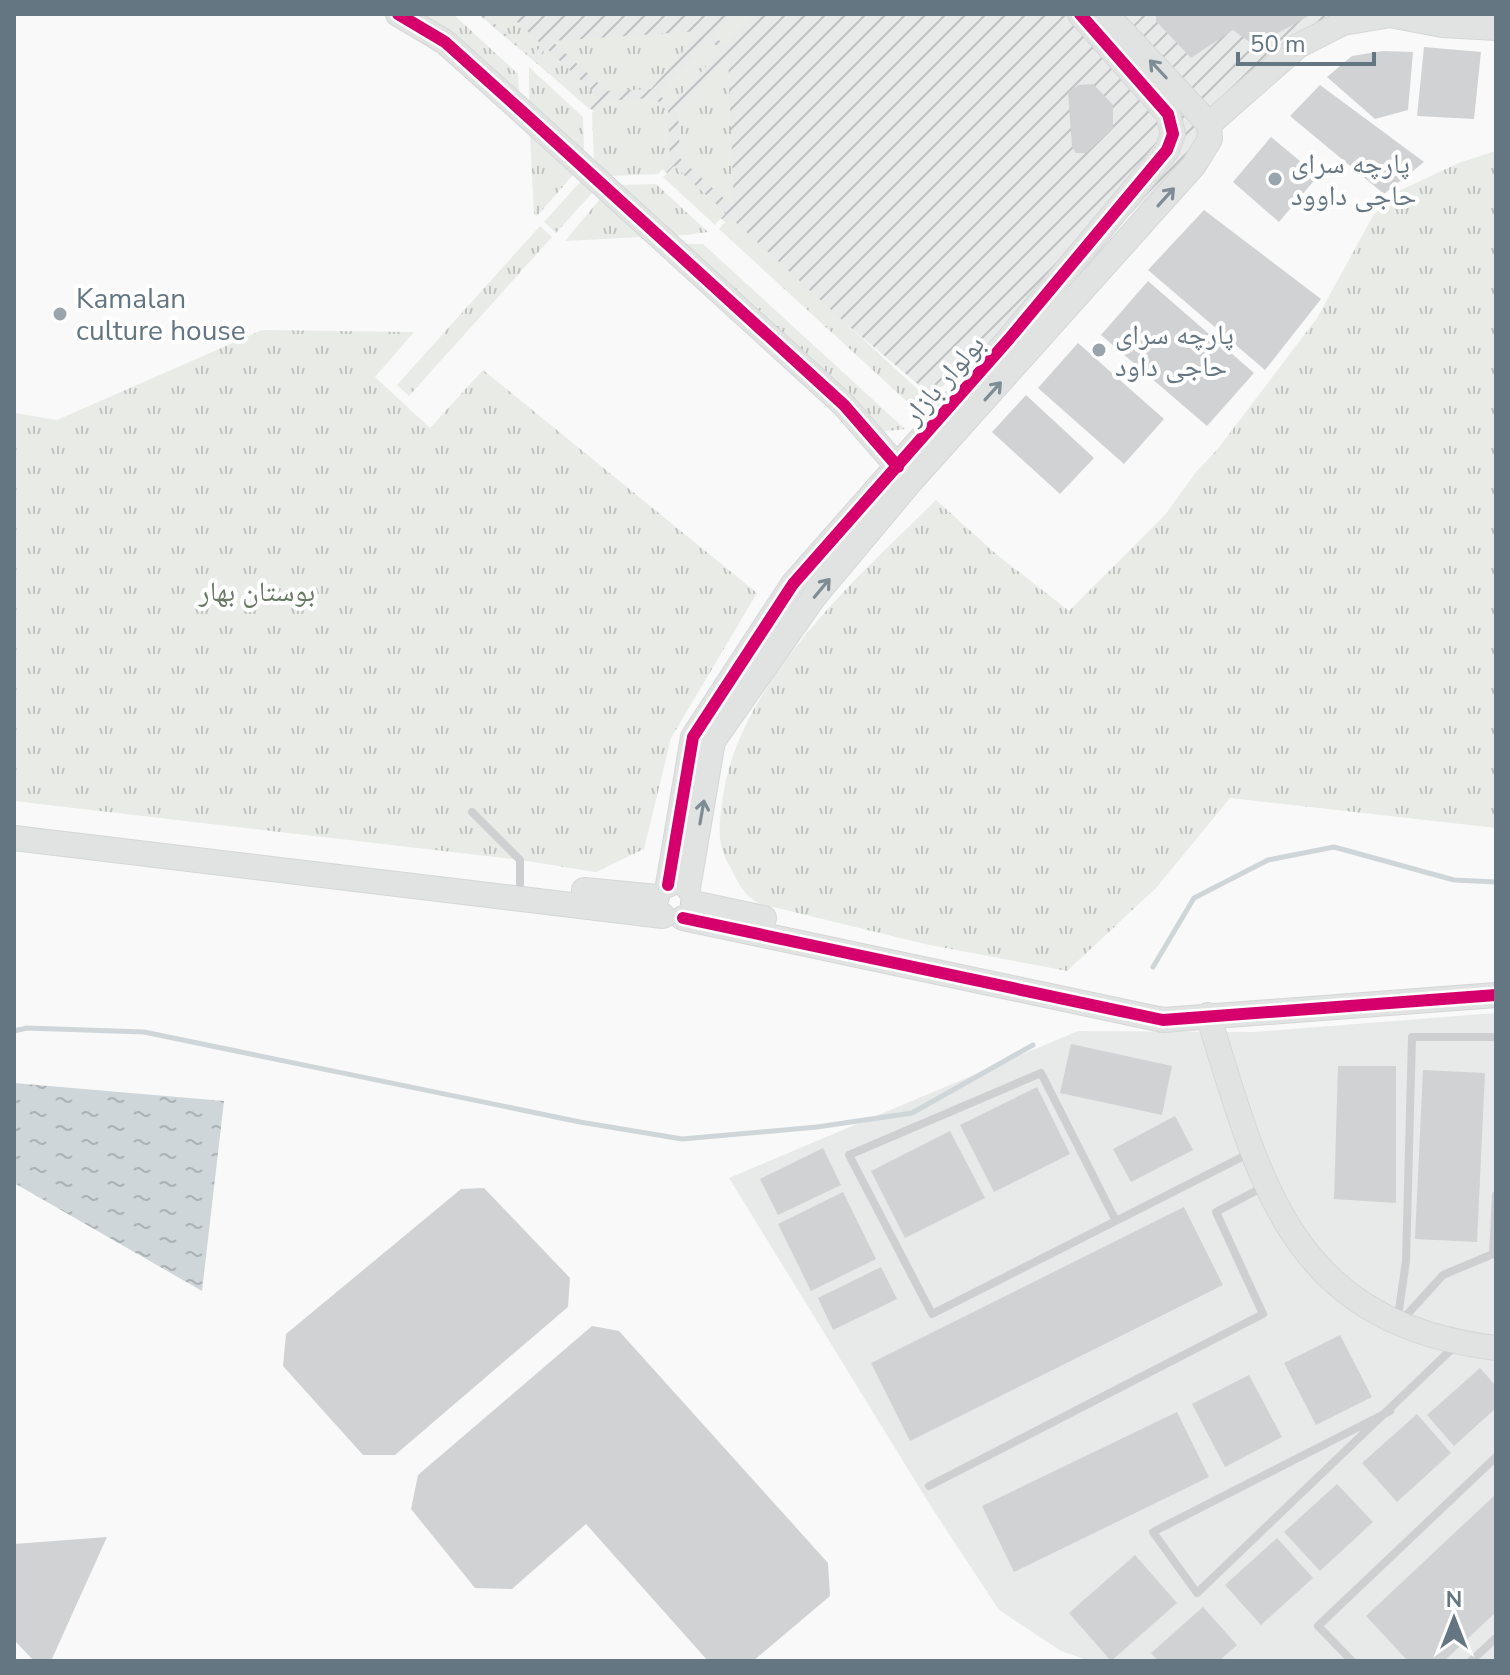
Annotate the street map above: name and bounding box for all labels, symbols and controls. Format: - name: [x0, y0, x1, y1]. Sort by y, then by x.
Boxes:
- scale bar: [1238, 16, 1374, 66]
- text: 50 m: [1250, 28, 1306, 60]
- one-way arrow: [1149, 60, 1168, 79]
- place label: پارچه سرای حاجی داوود: [1291, 145, 1416, 215]
- marker: پارچه سرای حاجی داوود: [1266, 170, 1284, 188]
- one-way arrow: [1156, 187, 1175, 207]
- place label: Kamalan culture house: [76, 280, 246, 350]
- marker: Kamalan culture house: [51, 305, 69, 323]
- place label: پارچه سرای حاجی داود: [1115, 316, 1234, 386]
- street label: بولوار بازار: [893, 327, 993, 433]
- marker: پارچه سرای حاجی داود: [1090, 341, 1108, 359]
- one-way arrow: [983, 381, 1002, 401]
- park label: بوستان بهار: [198, 573, 315, 611]
- one-way arrow: [813, 577, 831, 598]
- one-way arrow: [695, 799, 710, 825]
- north arrow: [1414, 1579, 1494, 1659]
- text: N: [1446, 1585, 1462, 1615]

